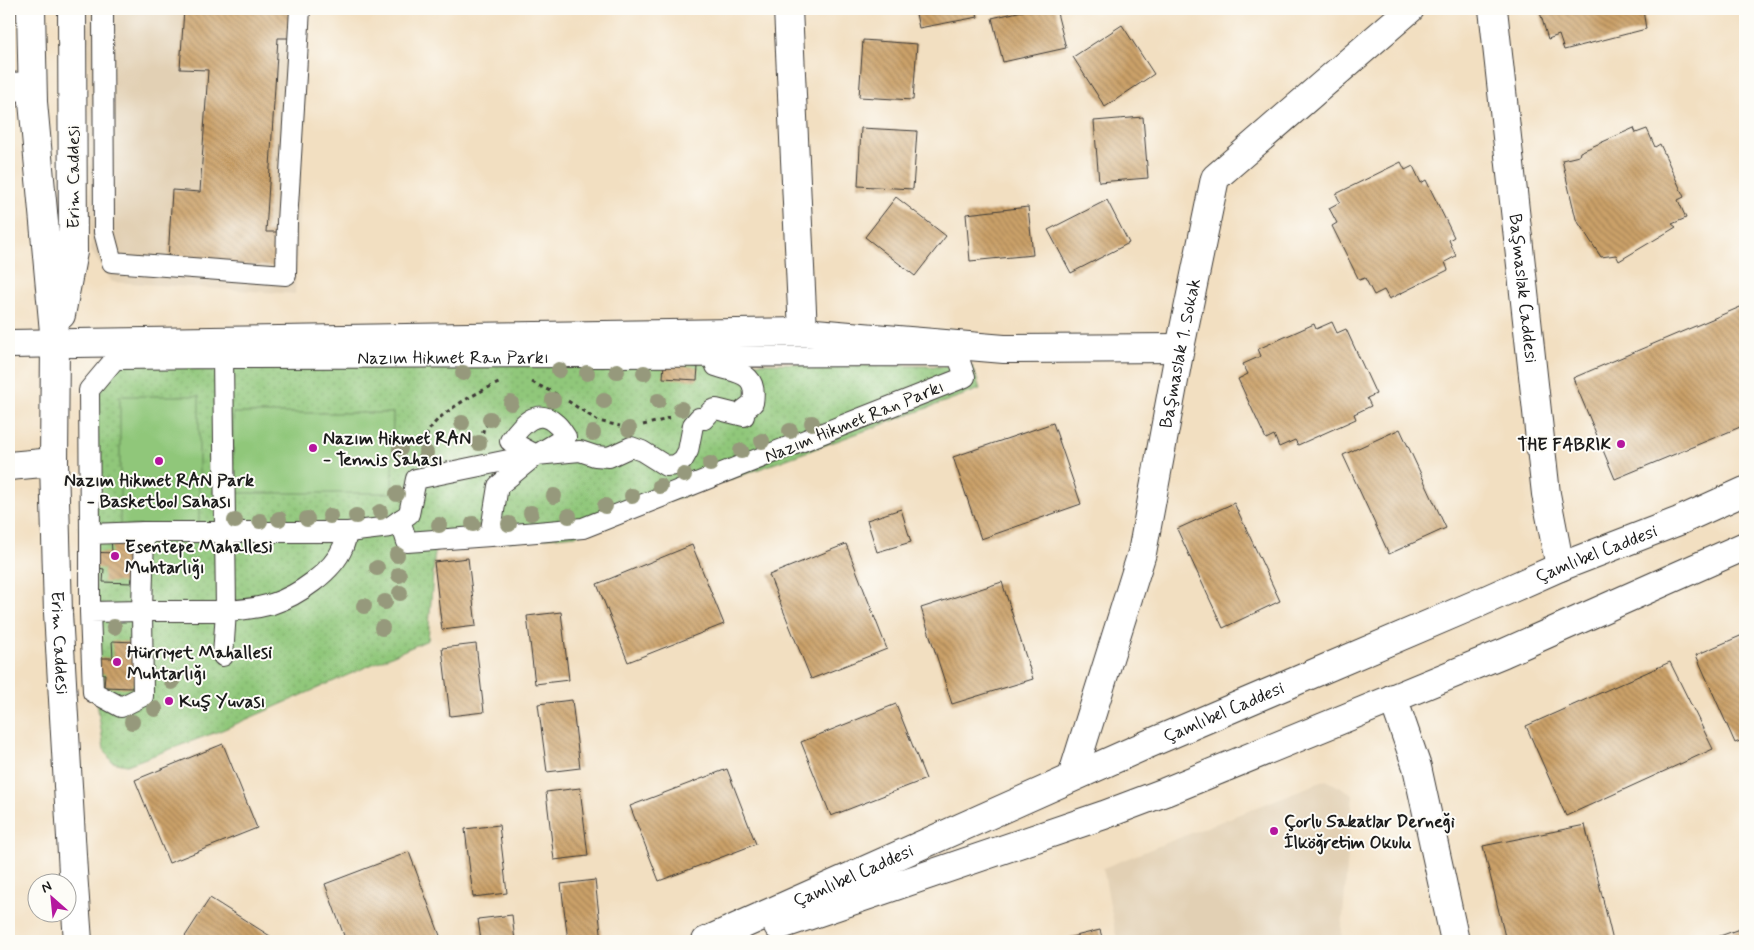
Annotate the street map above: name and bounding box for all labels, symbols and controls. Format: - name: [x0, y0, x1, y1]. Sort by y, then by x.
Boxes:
- street label: Erim Caddesi: [62, 125, 86, 229]
- street label: Başmaslak Caddesi: [1502, 212, 1543, 364]
- street label: Başmaslak 1. Sokak: [1154, 276, 1207, 430]
- street label: Nazım Hikmet Ran Parkı: [357, 346, 549, 371]
- street label: Nazım Hikmet Ran Parkı: [761, 375, 948, 469]
- place label: Nazım Hikmet RAN - Tennis Sahası: [323, 427, 471, 472]
- place label: THE FABRIK: [1518, 433, 1612, 457]
- marker: THE FABRIK: [1615, 438, 1627, 450]
- marker: Nazım Hikmet RAN - Tennis Sahası: [307, 442, 319, 454]
- marker: Nazım Hikmet RAN Park - Basketbol Sahası: [153, 455, 165, 467]
- place label: Nazım Hikmet RAN Park - Basketbol Sahası: [64, 469, 254, 514]
- street label: Çamlıbel Caddesi: [1532, 520, 1661, 589]
- place label: Esentepe Mahallesi Muhtarlığı: [125, 535, 273, 580]
- marker: Esentepe Mahallesi Muhtarlığı: [109, 550, 121, 562]
- street label: Erim Caddesi: [44, 591, 74, 695]
- place label: Hürriyet Mahallesi Muhtarlığı: [127, 641, 272, 686]
- marker: Hürriyet Mahallesi Muhtarlığı: [111, 656, 123, 668]
- street label: Çamlıbel Caddesi: [1160, 676, 1288, 749]
- place label: Kuş Yuvası: [179, 690, 265, 714]
- marker: Kuş Yuvası: [163, 695, 175, 707]
- place label: Çorlu Sakatlar Derneği İlköğretim Okulu: [1284, 810, 1455, 855]
- marker: Çorlu Sakatlar Derneği İlköğretim Okulu: [1268, 825, 1280, 837]
- street label: Çamlıbel Caddesi: [790, 839, 917, 914]
- north arrow: [28, 872, 78, 922]
- text: N: [38, 877, 55, 897]

